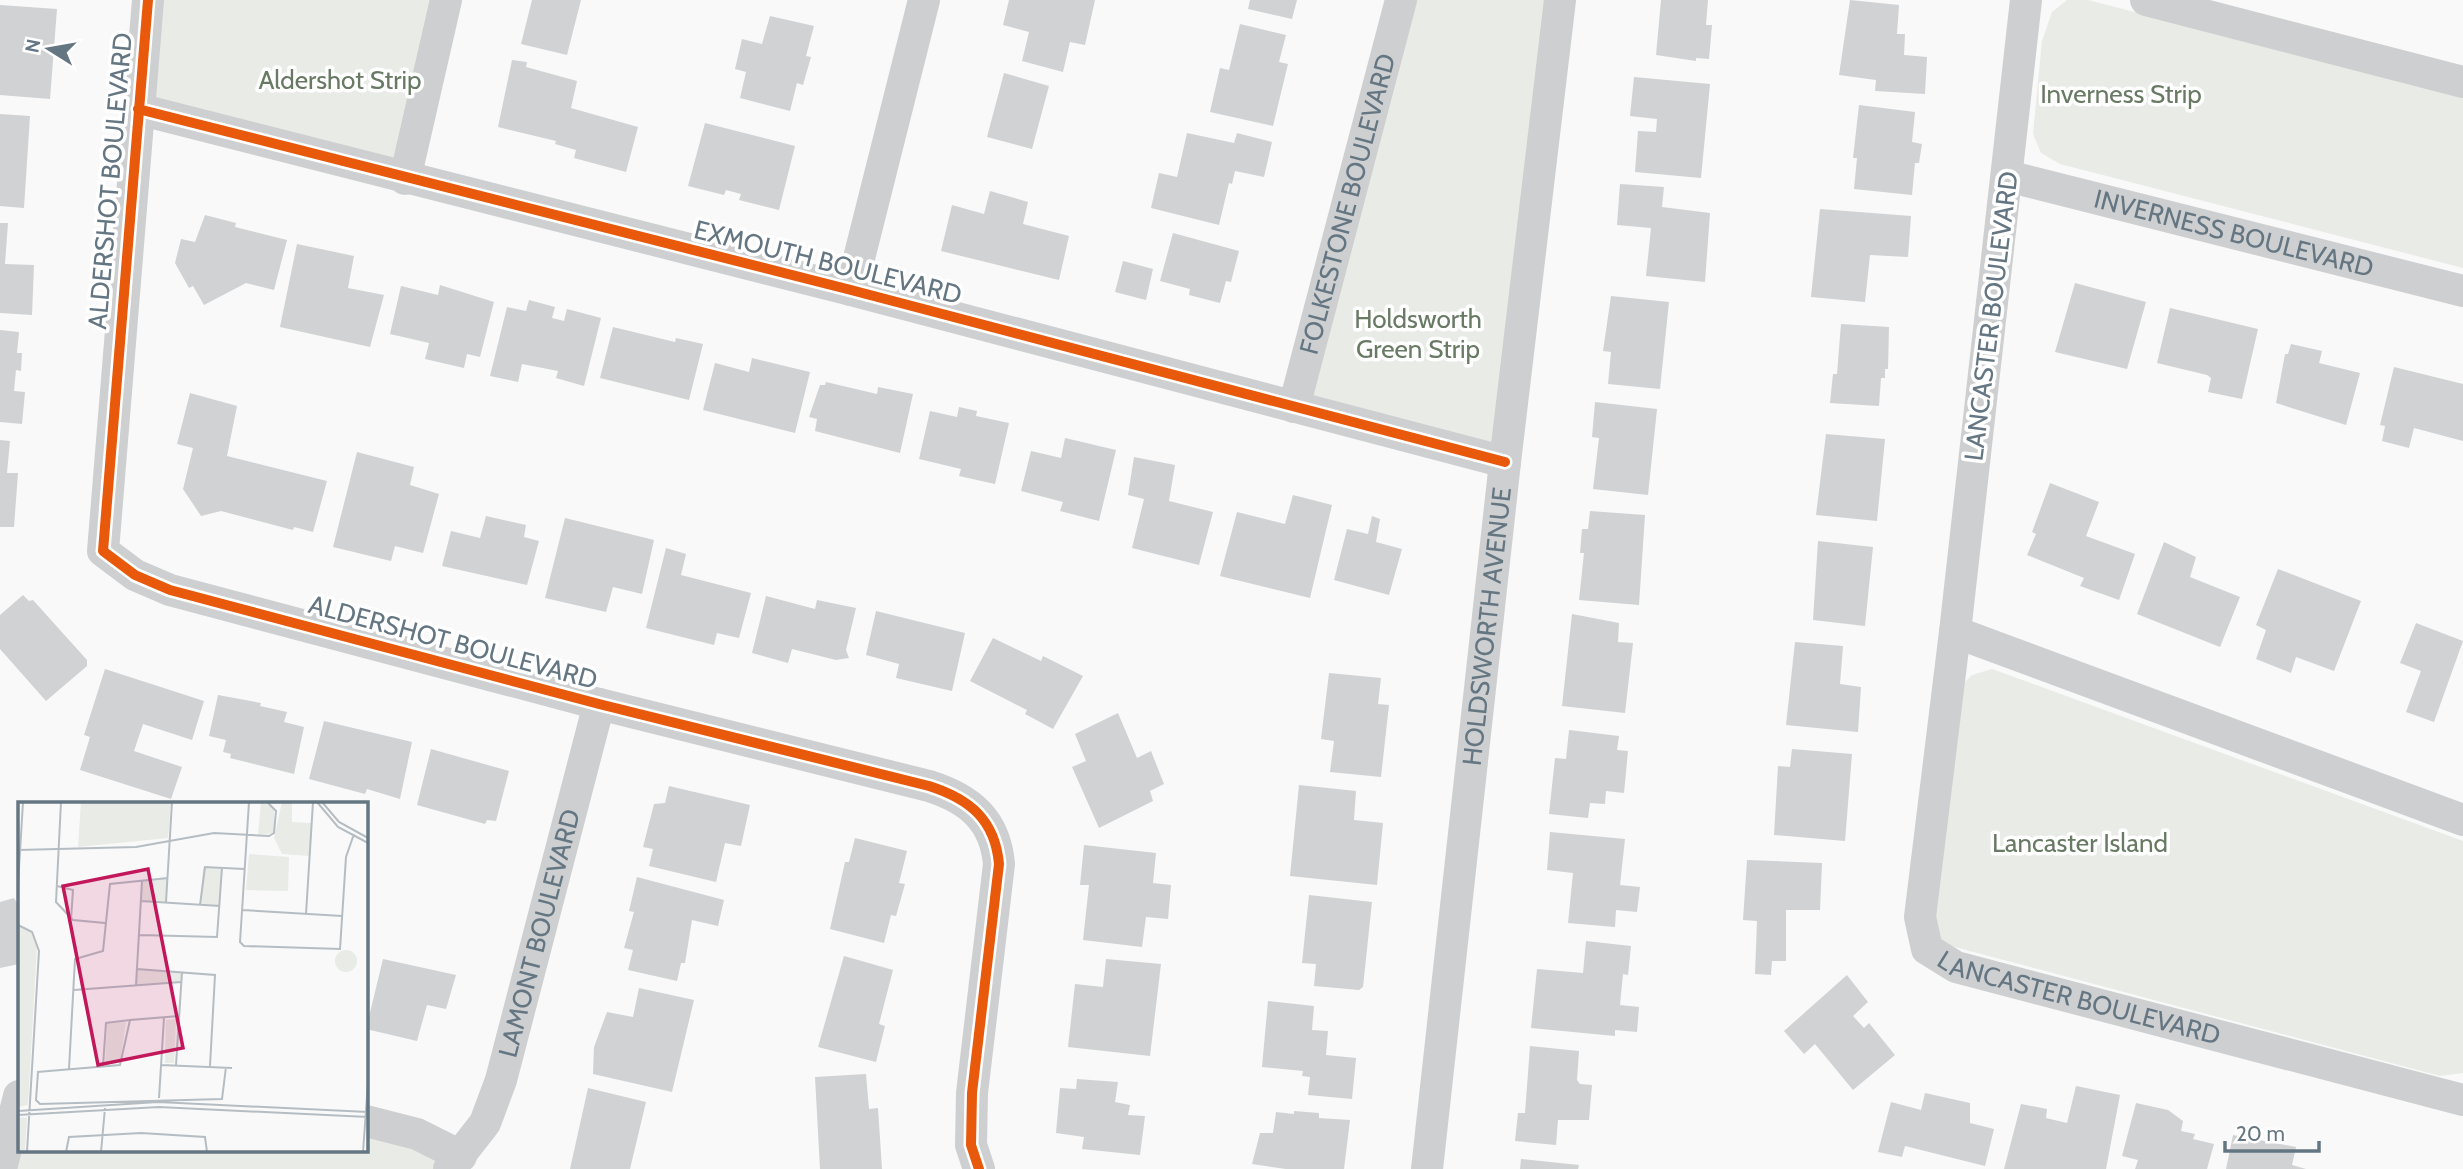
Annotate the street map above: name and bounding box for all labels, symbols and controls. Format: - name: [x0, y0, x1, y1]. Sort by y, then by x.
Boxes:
- north arrow: [14, 14, 84, 84]
- street label: ALDERSHOT BOULEVARD: [81, 31, 139, 331]
- text: N: [20, 37, 45, 55]
- street label: FOLKESTONE BOULEVARD: [1293, 50, 1402, 358]
- park label: Aldershot Strip: [258, 64, 422, 96]
- park label: Inverness Strip: [2040, 78, 2202, 110]
- street label: LANCASTER BOULEVARD: [1957, 169, 2025, 463]
- street label: INVERNESS BOULEVARD: [2091, 183, 2377, 284]
- street label: EXMOUTH BOULEVARD: [691, 213, 965, 311]
- park label: Holdsworth Green Strip: [1354, 303, 1482, 365]
- street label: HOLDSWORTH AVENUE: [1456, 485, 1518, 767]
- street label: ALDERSHOT BOULEVARD: [305, 588, 601, 696]
- inset map: [18, 802, 368, 1152]
- street label: LAMONT BOULEVARD: [492, 806, 587, 1061]
- park label: Lancaster Island: [1992, 827, 2168, 859]
- street label: LANCASTER BOULEVARD: [1932, 944, 2224, 1052]
- scale bar: [2225, 1110, 2320, 1154]
- text: 20 m: [2236, 1121, 2285, 1146]

